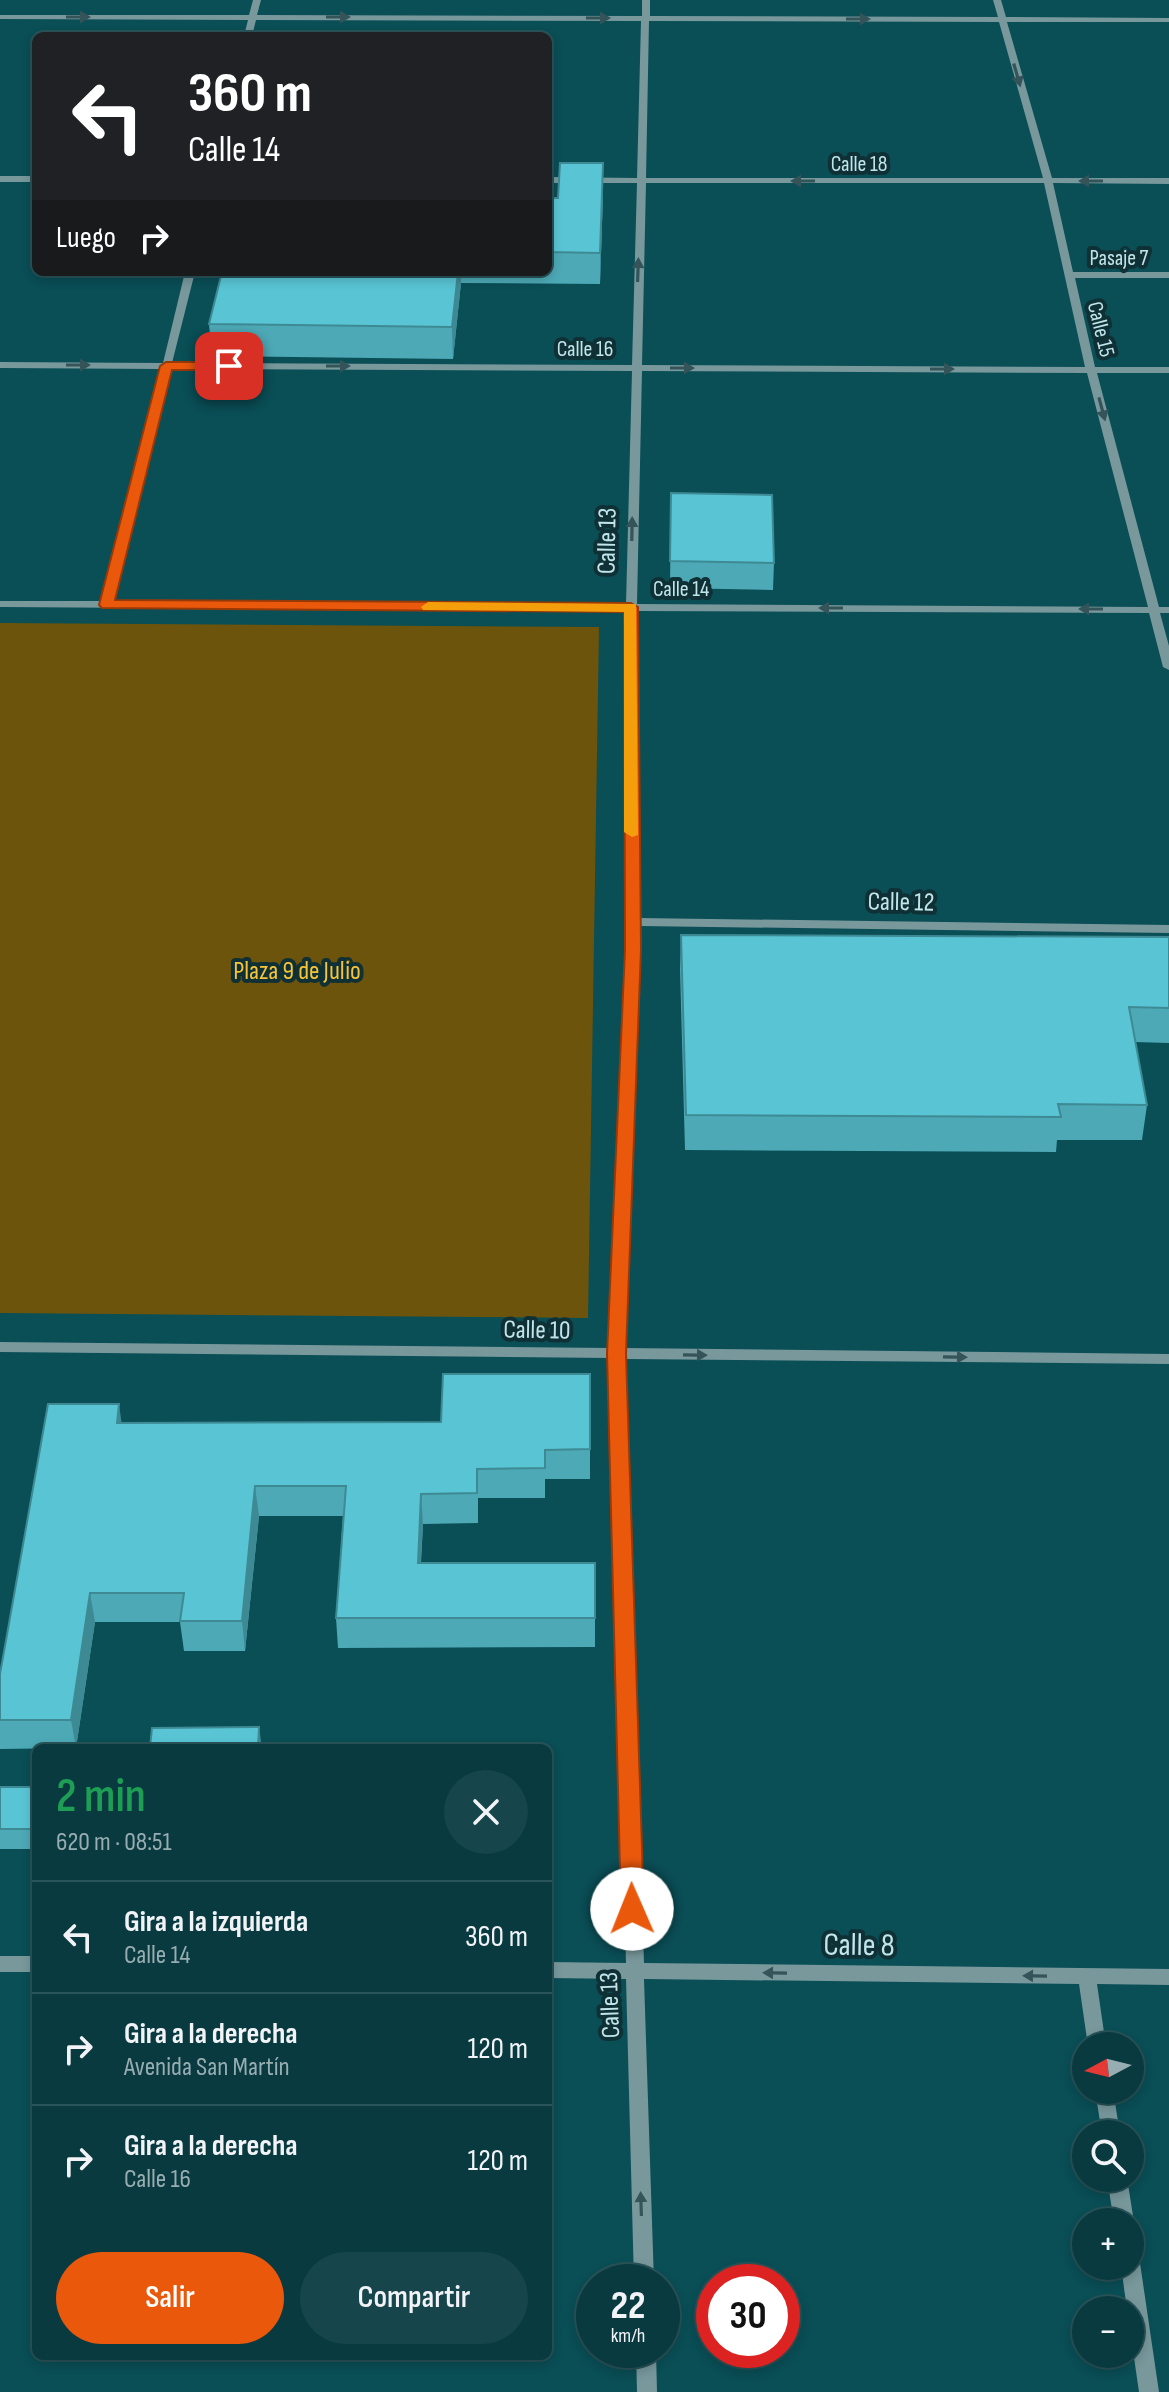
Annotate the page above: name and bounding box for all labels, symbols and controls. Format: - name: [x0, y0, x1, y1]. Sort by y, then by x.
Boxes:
- one-way arrow: [66, 11, 91, 23]
- one-way arrow: [326, 11, 351, 23]
- one-way arrow: [586, 12, 611, 24]
- one-way arrow: [846, 13, 871, 25]
- text: 360 m: [188, 61, 312, 128]
- one-way arrow: [1012, 63, 1024, 88]
- icon: left: [56, 64, 160, 168]
- text: Calle 14: [188, 129, 280, 172]
- street label: Calle 18: [831, 151, 887, 178]
- one-way arrow: [790, 175, 815, 187]
- one-way arrow: [1078, 175, 1103, 187]
- icon: right: [132, 216, 176, 260]
- text: Luego: [56, 220, 116, 256]
- street label: Pasaje 7: [1090, 245, 1149, 272]
- one-way arrow: [631, 257, 644, 282]
- street label: Calle 15: [1081, 299, 1120, 360]
- pin: [195, 332, 263, 400]
- street label: Calle 16: [557, 336, 613, 363]
- icon: arrive: [207, 344, 251, 388]
- one-way arrow: [66, 359, 91, 371]
- one-way arrow: [326, 360, 351, 373]
- one-way arrow: [670, 362, 695, 374]
- one-way arrow: [930, 363, 955, 375]
- one-way arrow: [1096, 396, 1108, 421]
- street label: Calle 13: [591, 508, 624, 575]
- one-way arrow: [626, 516, 638, 541]
- street label: Calle 14: [653, 576, 709, 603]
- one-way arrow: [818, 602, 843, 614]
- one-way arrow: [1078, 603, 1103, 615]
- street label: Calle 12: [867, 886, 935, 919]
- park label: Plaza 9 de Julio: [233, 956, 361, 987]
- street label: Calle 10: [503, 1314, 571, 1347]
- one-way arrow: [683, 1348, 708, 1361]
- one-way arrow: [943, 1351, 968, 1363]
- text: 2 min: [56, 1768, 146, 1825]
- button: close: [444, 1770, 528, 1854]
- text: 620 m · 08:51: [56, 1827, 172, 1858]
- position arrow: [590, 1867, 674, 1951]
- text: Gira a la izquierda: [124, 1904, 308, 1940]
- icon: left: [56, 1915, 100, 1959]
- text: 360 m: [465, 1919, 528, 1955]
- street label: Calle 8: [823, 1925, 895, 1966]
- text: Calle 14: [124, 1940, 190, 1971]
- one-way arrow: [762, 1967, 787, 1979]
- one-way arrow: [1022, 1970, 1047, 1982]
- street label: Calle 13: [594, 1971, 627, 2039]
- text: Gira a la derecha: [124, 2016, 298, 2052]
- icon: right: [56, 2027, 100, 2071]
- text: 120 m: [467, 2031, 528, 2067]
- north arrow: [1072, 2032, 1144, 2104]
- map controls: [1072, 2032, 1144, 2368]
- text: Avenida San Martín: [124, 2052, 290, 2083]
- button: search: [1072, 2120, 1144, 2192]
- text: Gira a la derecha: [124, 2128, 298, 2164]
- icon: right: [56, 2139, 100, 2183]
- text: 120 m: [467, 2143, 528, 2179]
- text: Calle 16: [124, 2164, 191, 2195]
- one-way arrow: [635, 2191, 648, 2216]
- button: +: [1072, 2208, 1144, 2280]
- button: Salir: [56, 2252, 284, 2344]
- button: Compartir: [300, 2252, 528, 2344]
- speed limit sign: 30: [696, 2264, 800, 2368]
- text: 22: [610, 2282, 646, 2330]
- button: −: [1072, 2296, 1144, 2368]
- text: km/h: [611, 2324, 645, 2348]

